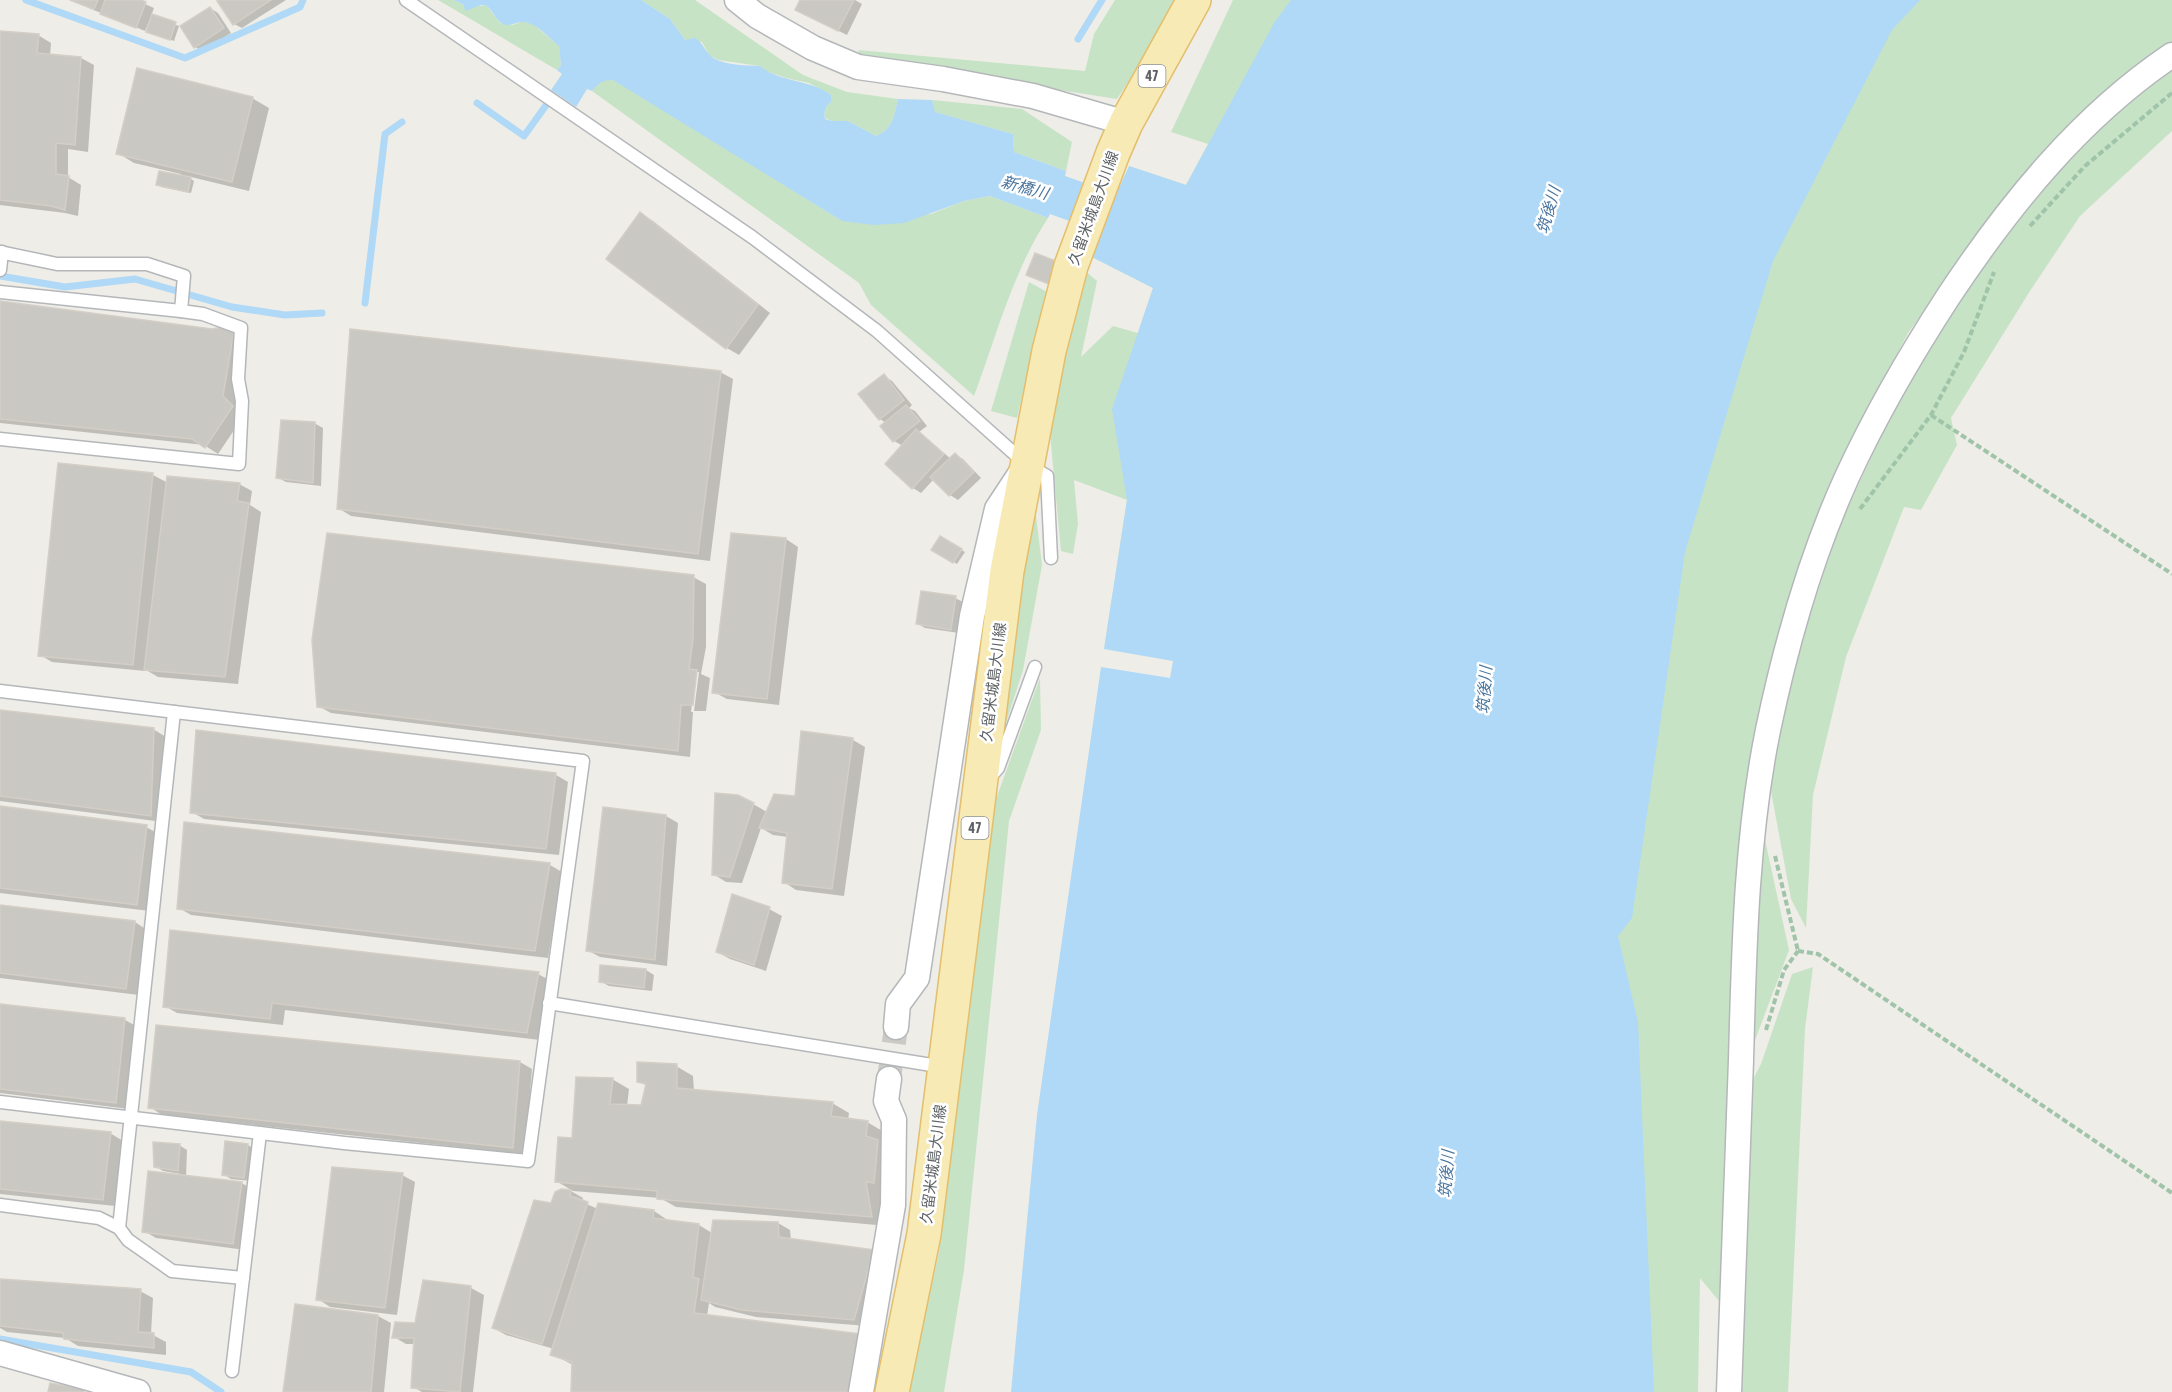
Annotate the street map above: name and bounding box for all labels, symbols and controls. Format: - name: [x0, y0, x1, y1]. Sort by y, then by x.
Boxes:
- road number: 47: [1138, 65, 1166, 87]
- street label: 久留米城島大川線: [1064, 149, 1122, 267]
- water label: 新橋川: [999, 172, 1052, 203]
- water label: 筑後川: [1533, 183, 1564, 236]
- street label: 久留米城島大川線: [977, 621, 1009, 743]
- water label: 筑後川: [1473, 663, 1495, 715]
- road number: 47: [962, 817, 988, 839]
- street label: 久留米城島大川線: [917, 1103, 949, 1225]
- water label: 筑後川: [1435, 1147, 1457, 1199]

